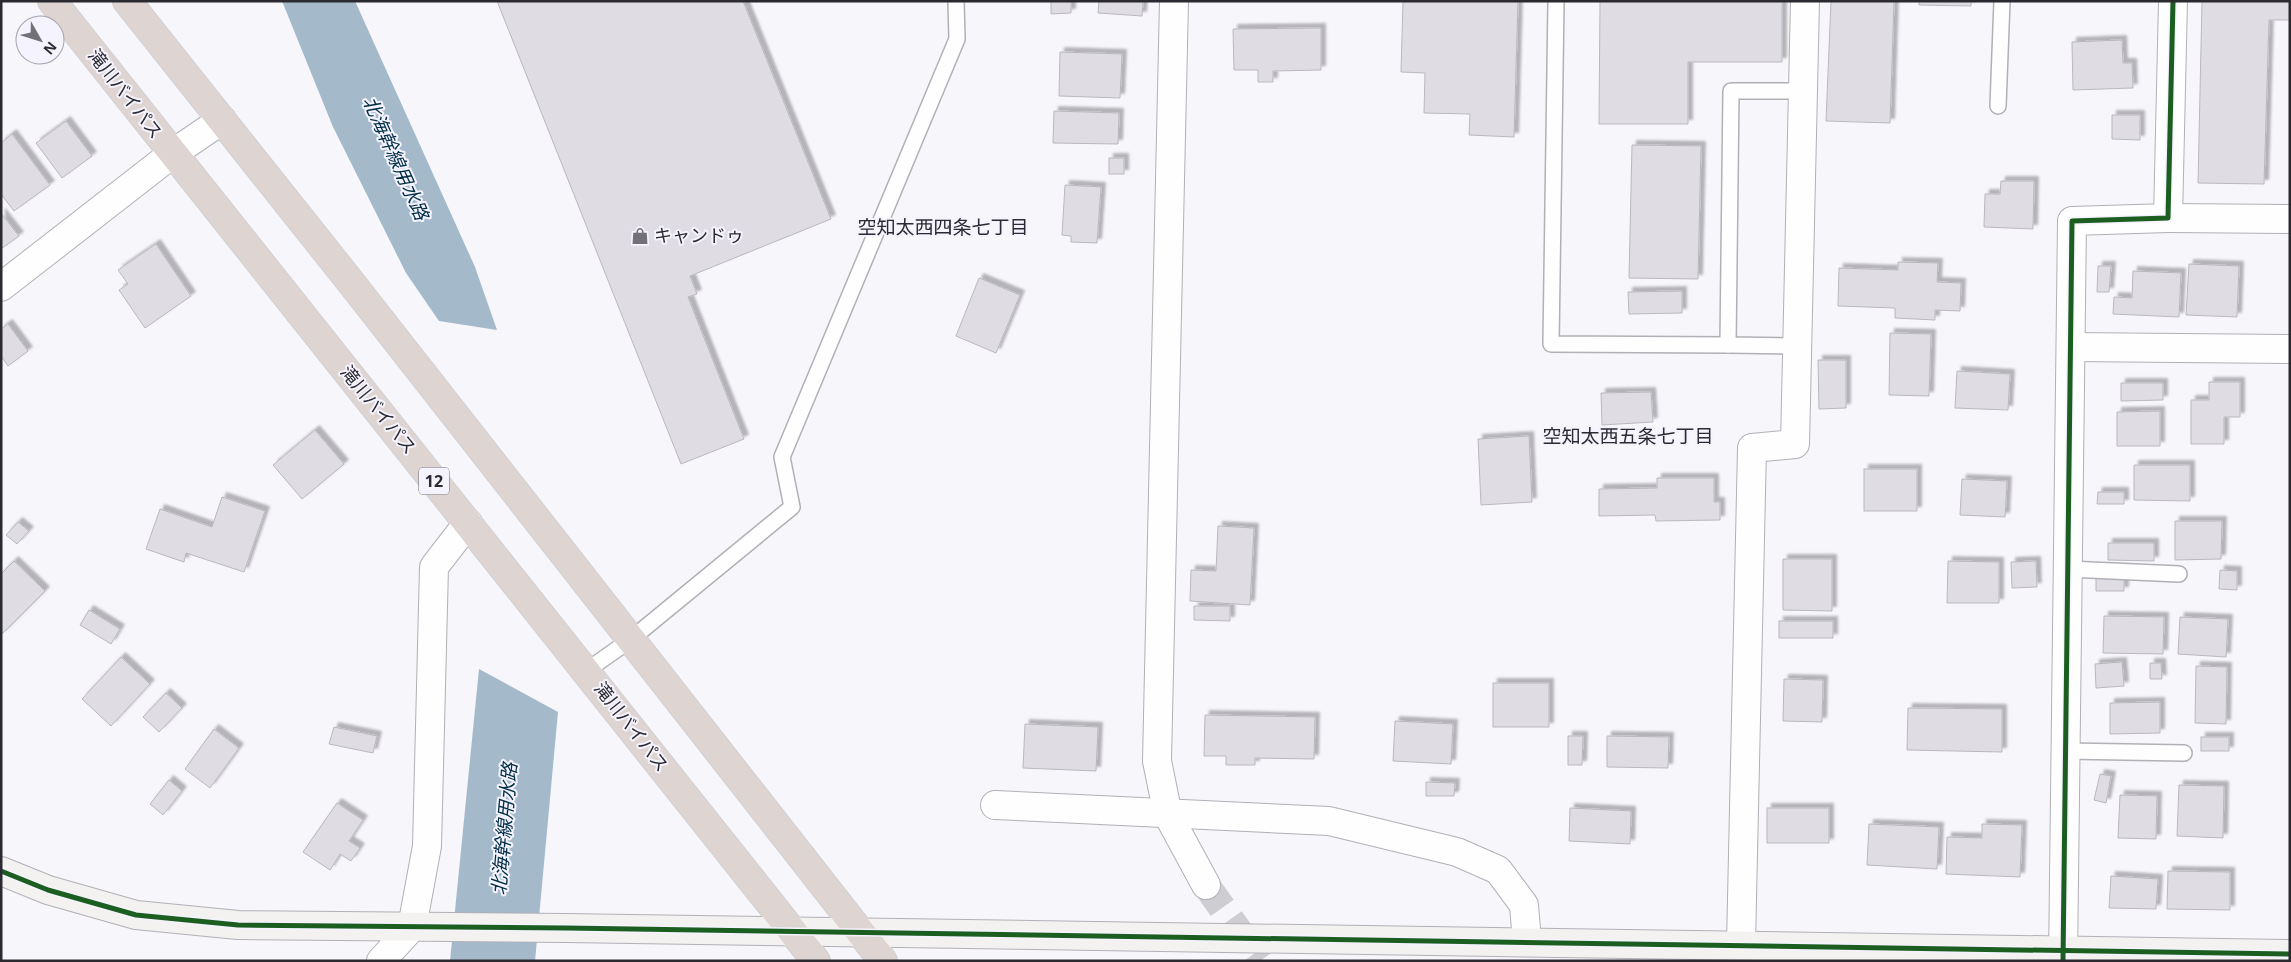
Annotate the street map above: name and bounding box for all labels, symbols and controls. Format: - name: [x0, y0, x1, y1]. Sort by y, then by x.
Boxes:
- north arrow: [15, 15, 65, 65]
- text: N: [40, 38, 61, 59]
- street label: 滝川バイパス: [83, 44, 168, 143]
- water label: 北海幹線用水路: [357, 92, 436, 226]
- district label: 空知太西四条七丁目: [857, 214, 1029, 240]
- place label: キャンドゥ: [654, 223, 744, 247]
- shop icon: キャンドゥ: [630, 226, 650, 246]
- street label: 滝川バイパス: [336, 360, 422, 459]
- district label: 空知太西五条七丁目: [1542, 423, 1714, 449]
- road number: 12: [419, 468, 449, 494]
- street label: 滝川バイパス: [589, 677, 674, 776]
- water label: 北海幹線用水路: [485, 760, 523, 896]

